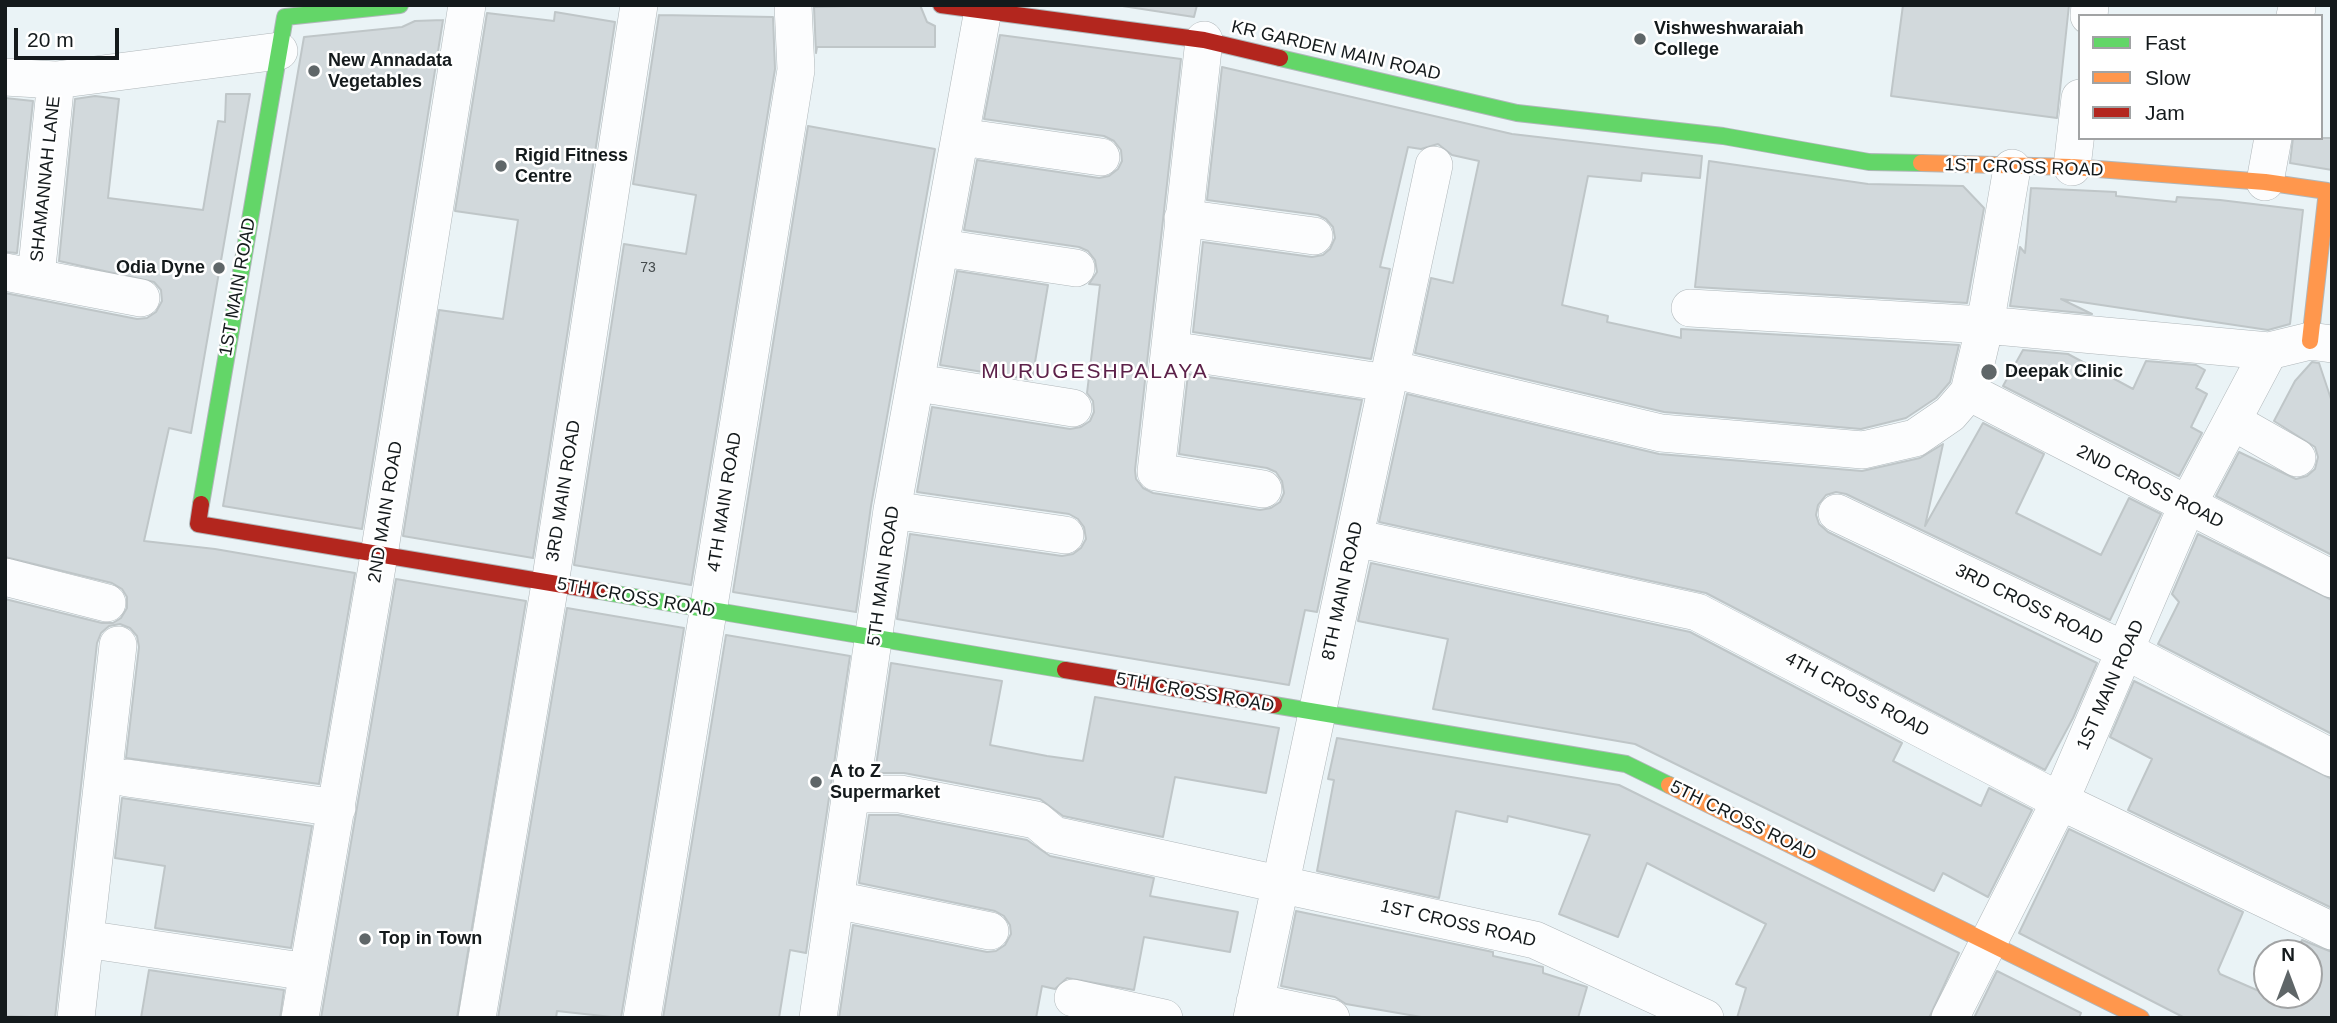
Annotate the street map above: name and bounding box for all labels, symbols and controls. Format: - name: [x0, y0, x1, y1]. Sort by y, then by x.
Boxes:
- scale bar: [18, 14, 122, 58]
- legend: [2078, 14, 2323, 140]
- street label: KR GARDEN MAIN ROAD: [1229, 16, 1443, 86]
- place label: Vishweshwaraiah College: [1654, 18, 1804, 60]
- text: 20 m: [27, 28, 74, 51]
- marker: Vishweshwaraiah College: [1632, 31, 1648, 47]
- text: Fast: [2145, 31, 2186, 54]
- place label: New Annadata Vegetables: [328, 50, 452, 92]
- marker: New Annadata Vegetables: [306, 63, 322, 79]
- text: Slow: [2145, 66, 2191, 89]
- street label: SHAMANNAH LANE: [27, 95, 65, 263]
- text: Jam: [2145, 101, 2185, 124]
- place label: Rigid Fitness Centre: [515, 145, 628, 188]
- street label: 1ST CROSS ROAD: [1944, 154, 2104, 182]
- marker: Rigid Fitness Centre: [493, 158, 509, 174]
- street label: 1ST MAIN ROAD: [215, 216, 261, 358]
- place label: Odia Dyne: [116, 257, 205, 279]
- marker: Odia Dyne: [211, 260, 227, 276]
- house number: 73: [640, 260, 656, 276]
- district label: MURUGESHPALAYA: [983, 359, 1207, 385]
- place label: Deepak Clinic: [2005, 361, 2123, 383]
- marker: Deepak Clinic: [1979, 362, 1999, 382]
- street label: 3RD MAIN ROAD: [542, 419, 586, 563]
- street label: 4TH MAIN ROAD: [703, 431, 747, 573]
- street label: 2ND MAIN ROAD: [364, 440, 408, 584]
- street label: 2ND CROSS ROAD: [2073, 441, 2227, 533]
- street label: 5TH MAIN ROAD: [863, 505, 905, 647]
- street label: 8TH MAIN ROAD: [1318, 520, 1368, 662]
- street label: 3RD CROSS ROAD: [1951, 560, 2107, 650]
- street label: 5TH CROSS ROAD: [555, 573, 717, 623]
- street label: 1ST MAIN ROAD: [2073, 617, 2149, 753]
- street label: 4TH CROSS ROAD: [1781, 648, 1933, 742]
- street label: 5TH CROSS ROAD: [1114, 668, 1276, 718]
- place label: A to Z Supermarket: [830, 761, 940, 804]
- marker: A to Z Supermarket: [808, 774, 824, 790]
- street label: 5TH CROSS ROAD: [1666, 776, 1820, 866]
- street label: 1ST CROSS ROAD: [1378, 896, 1538, 952]
- place label: Top in Town: [379, 928, 482, 950]
- marker: Top in Town: [357, 931, 373, 947]
- north arrow: [2253, 939, 2323, 1009]
- text: N: [2281, 944, 2295, 965]

